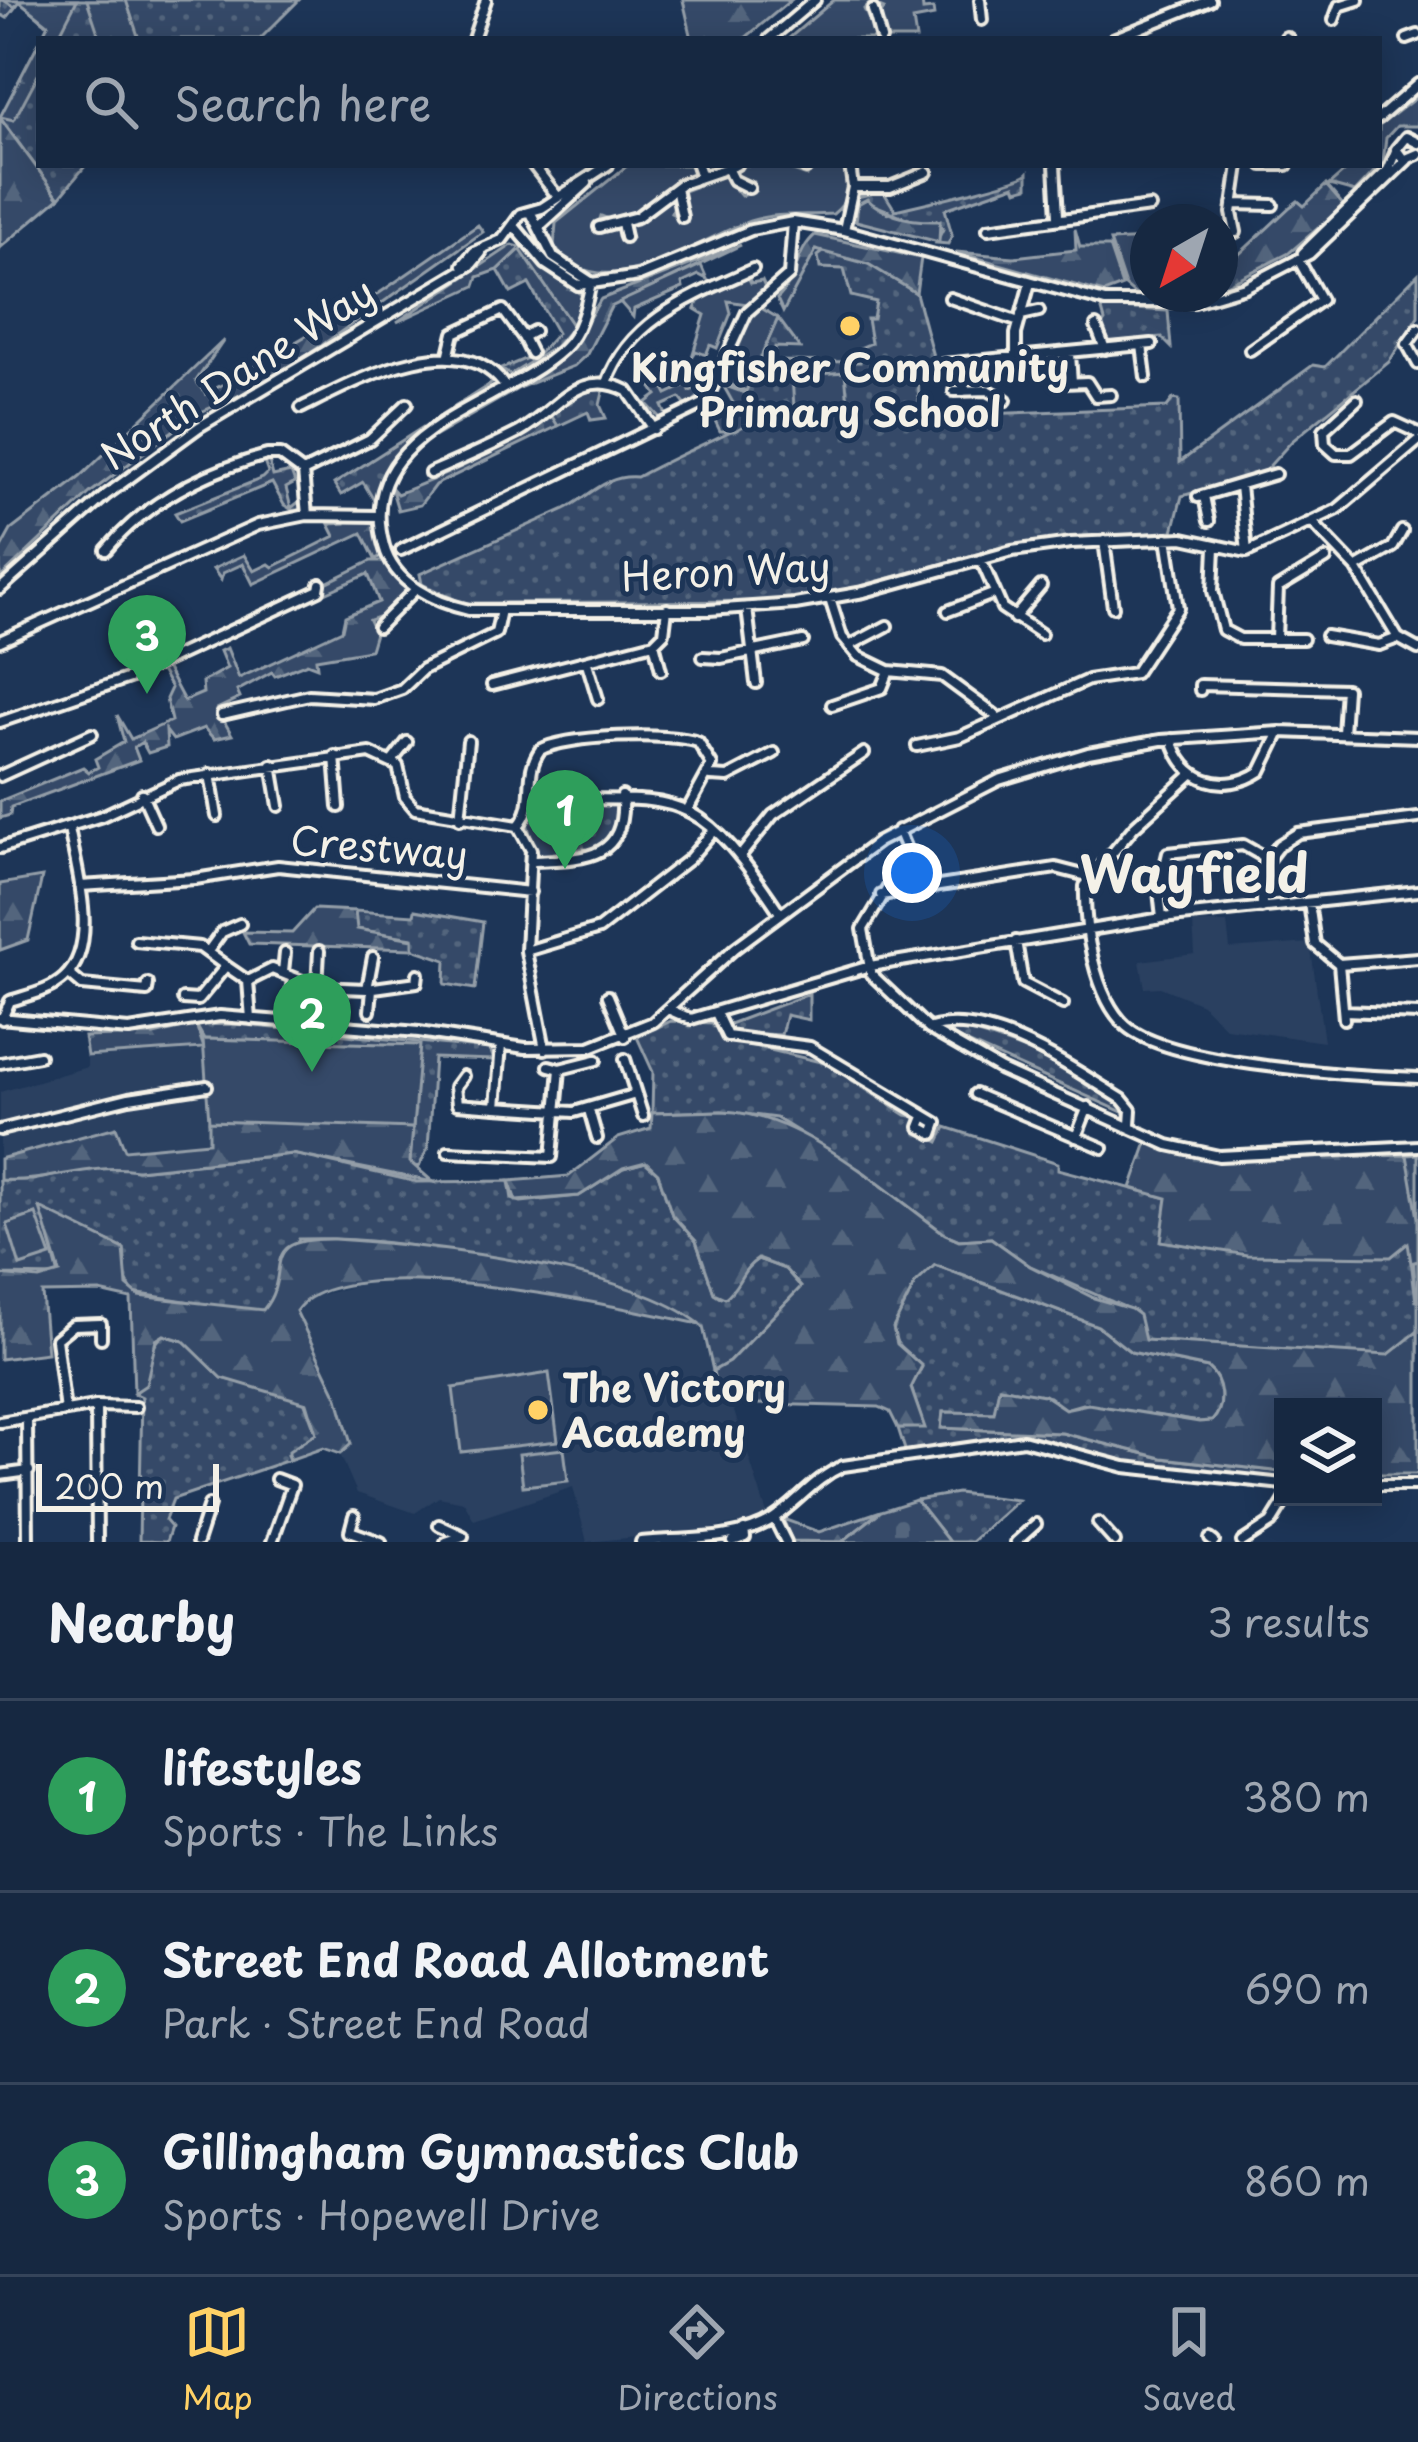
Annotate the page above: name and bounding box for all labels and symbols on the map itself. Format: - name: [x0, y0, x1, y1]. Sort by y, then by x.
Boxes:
- north arrow: [1130, 204, 1238, 312]
- street label: North Dane Way: [88, 261, 385, 483]
- marker: Kingfisher Community Primary School: [837, 313, 863, 339]
- place label: Kingfisher Community Primary School: [631, 336, 1069, 440]
- street label: Heron Way: [620, 535, 832, 604]
- pin: 3: [108, 595, 186, 694]
- pin: 1: [526, 770, 604, 869]
- street label: Crestway: [288, 808, 470, 883]
- district label: Wayfield: [1080, 833, 1308, 910]
- your location: [882, 843, 942, 903]
- pin: 2: [273, 973, 351, 1072]
- place label: The Victory Academy: [561, 1356, 786, 1460]
- marker: The Victory Academy: [525, 1397, 551, 1423]
- scale bar: [36, 1458, 219, 1511]

